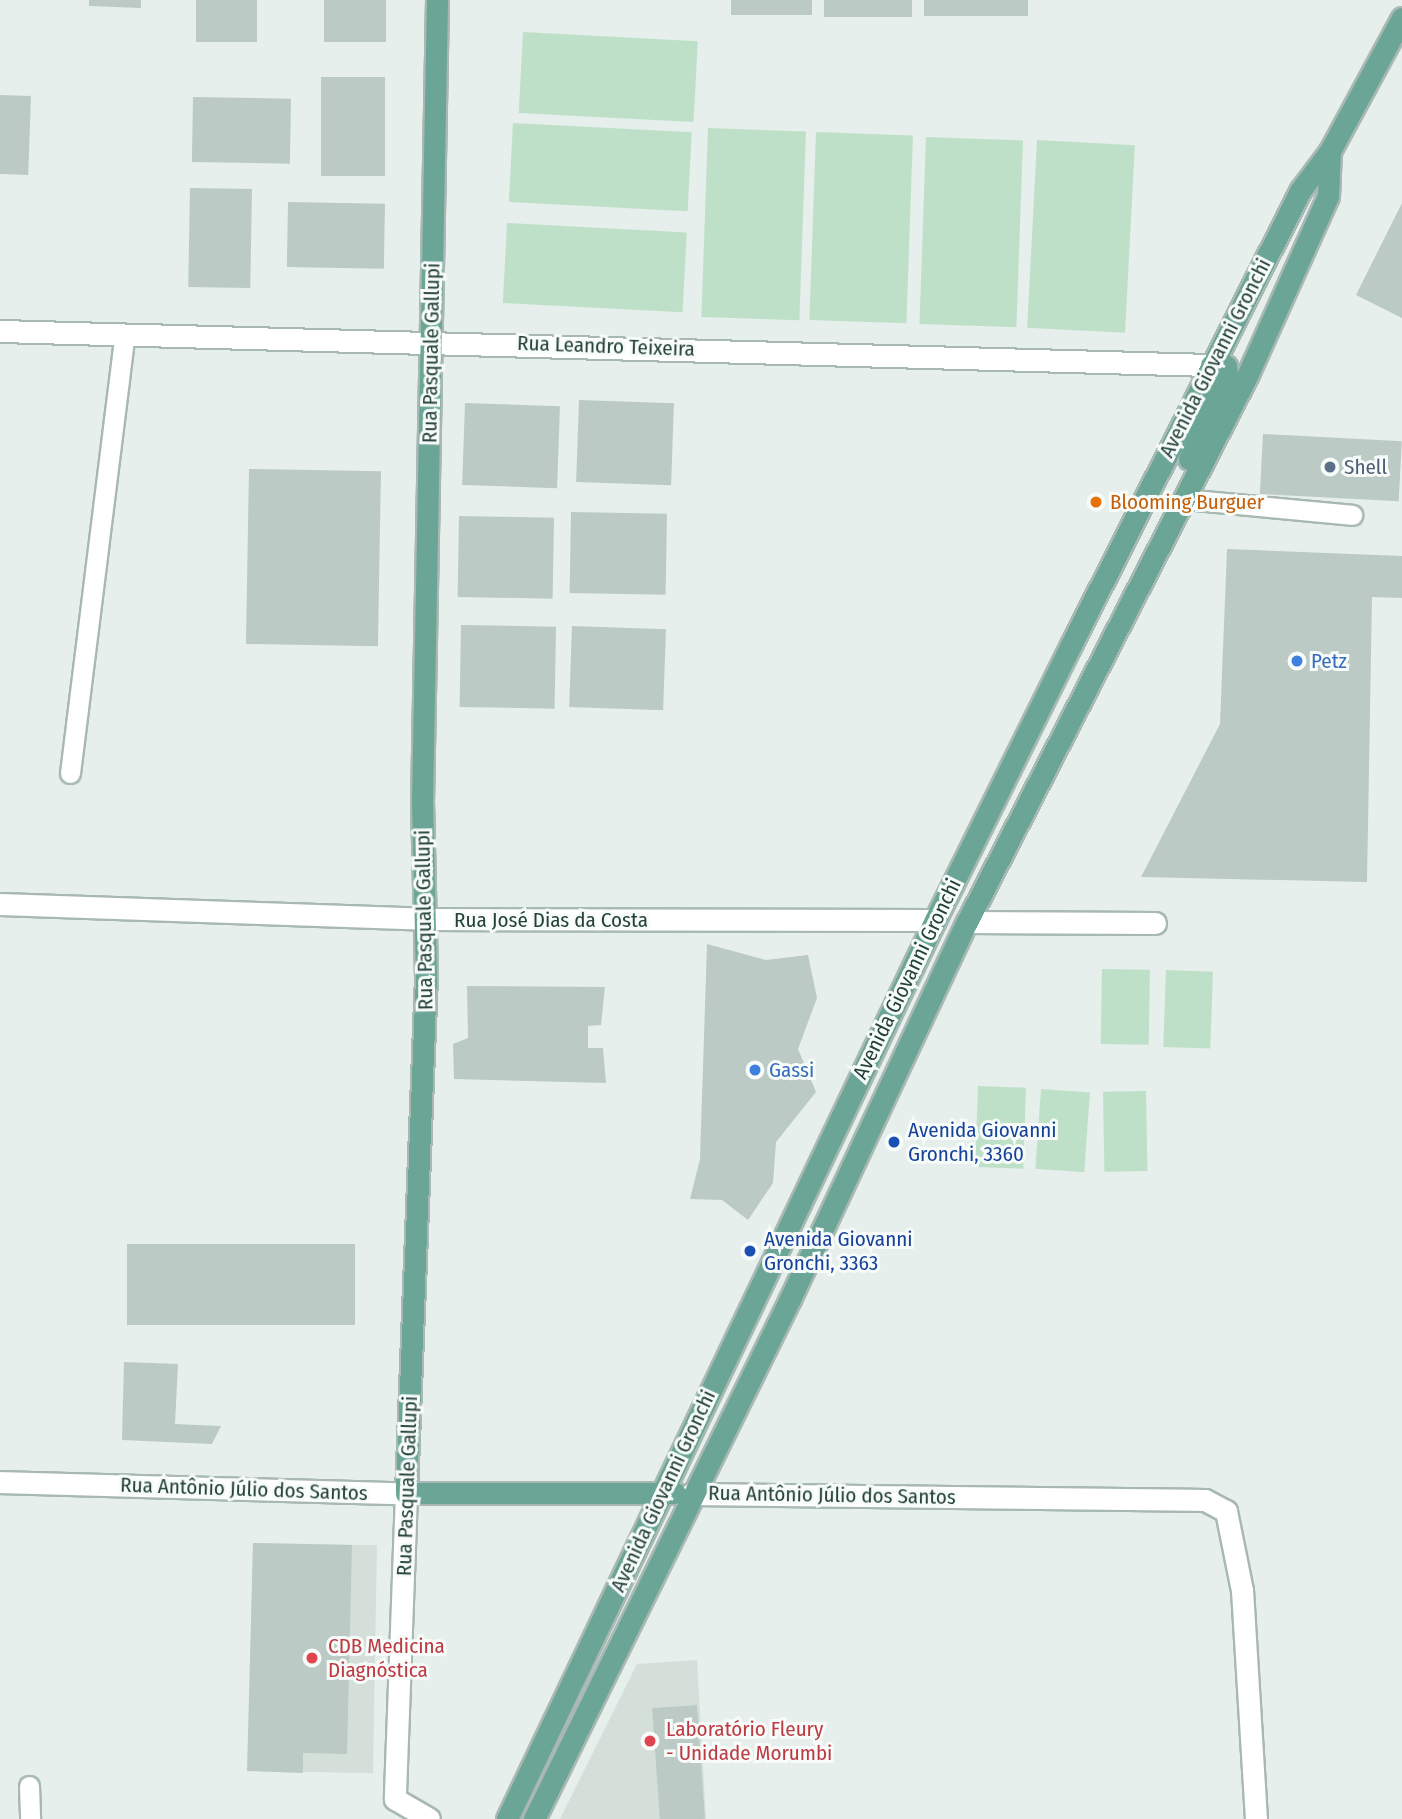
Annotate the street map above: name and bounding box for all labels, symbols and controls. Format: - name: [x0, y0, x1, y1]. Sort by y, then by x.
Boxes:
- street label: Avenida Giovanni Gronchi: [1154, 254, 1276, 462]
- street label: Rua Pasquale Gallupi: [417, 263, 445, 443]
- street label: Rua Leandro Teixeira: [517, 330, 695, 362]
- place label: Shell: [1344, 454, 1387, 480]
- marker: Shell: [1322, 459, 1338, 475]
- place label: Blooming Burguer: [1110, 489, 1264, 515]
- marker: Blooming Burguer: [1088, 494, 1104, 510]
- place label: Petz: [1311, 648, 1347, 674]
- marker: Petz: [1289, 653, 1305, 669]
- street label: Rua Pasquale Gallupi: [410, 830, 438, 1010]
- street label: Avenida Giovanni Gronchi: [848, 875, 966, 1083]
- street label: Rua José Dias da Costa: [454, 907, 648, 933]
- place label: Gassi: [769, 1057, 814, 1083]
- marker: Gassi: [747, 1062, 763, 1078]
- place label: Avenida Giovanni Gronchi, 3360: [908, 1117, 1057, 1167]
- marker: Avenida Giovanni Gronchi, 3360: [886, 1134, 902, 1150]
- place label: Avenida Giovanni Gronchi, 3363: [764, 1226, 913, 1276]
- marker: Avenida Giovanni Gronchi, 3363: [742, 1243, 758, 1259]
- street label: Avenida Giovanni Gronchi: [605, 1386, 721, 1596]
- street label: Rua Pasquale Gallupi: [391, 1395, 423, 1577]
- street label: Rua Antônio Júlio dos Santos: [120, 1472, 368, 1506]
- street label: Rua Antônio Júlio dos Santos: [708, 1480, 956, 1510]
- place label: CDB Medicina Diagnóstica: [328, 1633, 445, 1683]
- marker: CDB Medicina Diagnóstica: [302, 1648, 322, 1668]
- place label: Laboratório Fleury - Unidade Morumbi: [666, 1716, 832, 1766]
- marker: Laboratório Fleury - Unidade Morumbi: [640, 1731, 660, 1751]

